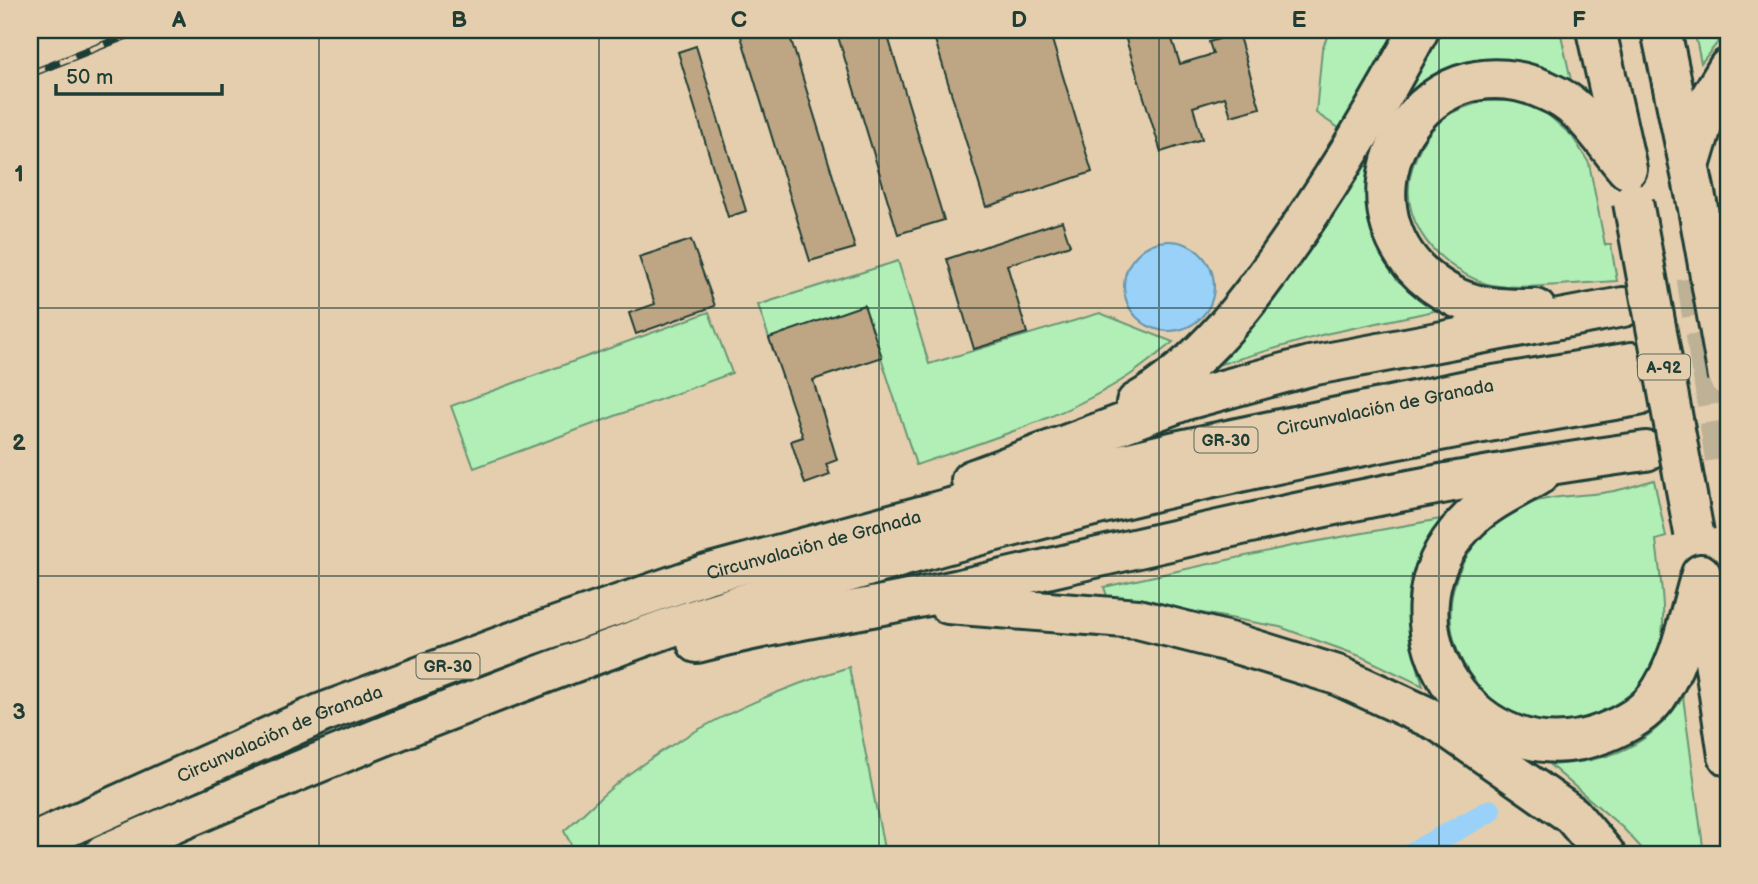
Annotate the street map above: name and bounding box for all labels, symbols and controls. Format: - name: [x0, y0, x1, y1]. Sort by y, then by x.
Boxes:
- text: A: [171, 6, 187, 34]
- text: B: [451, 6, 467, 34]
- text: C: [731, 6, 747, 34]
- text: D: [1011, 6, 1027, 34]
- text: E: [1292, 6, 1307, 34]
- text: F: [1572, 6, 1586, 34]
- scale bar: [56, 52, 222, 96]
- text: 50 m: [66, 65, 113, 90]
- text: 1: [14, 160, 24, 188]
- road number: A-92: [1638, 354, 1690, 380]
- street label: Circunvalación de Granada: [1275, 375, 1495, 440]
- road number: GR-30: [1194, 428, 1258, 452]
- text: 2: [12, 429, 26, 457]
- street label: Circunvalación de Granada: [704, 506, 923, 585]
- road number: GR-30: [416, 653, 480, 678]
- street label: Circunvalación de Granada: [174, 681, 385, 788]
- text: 3: [12, 698, 26, 726]

